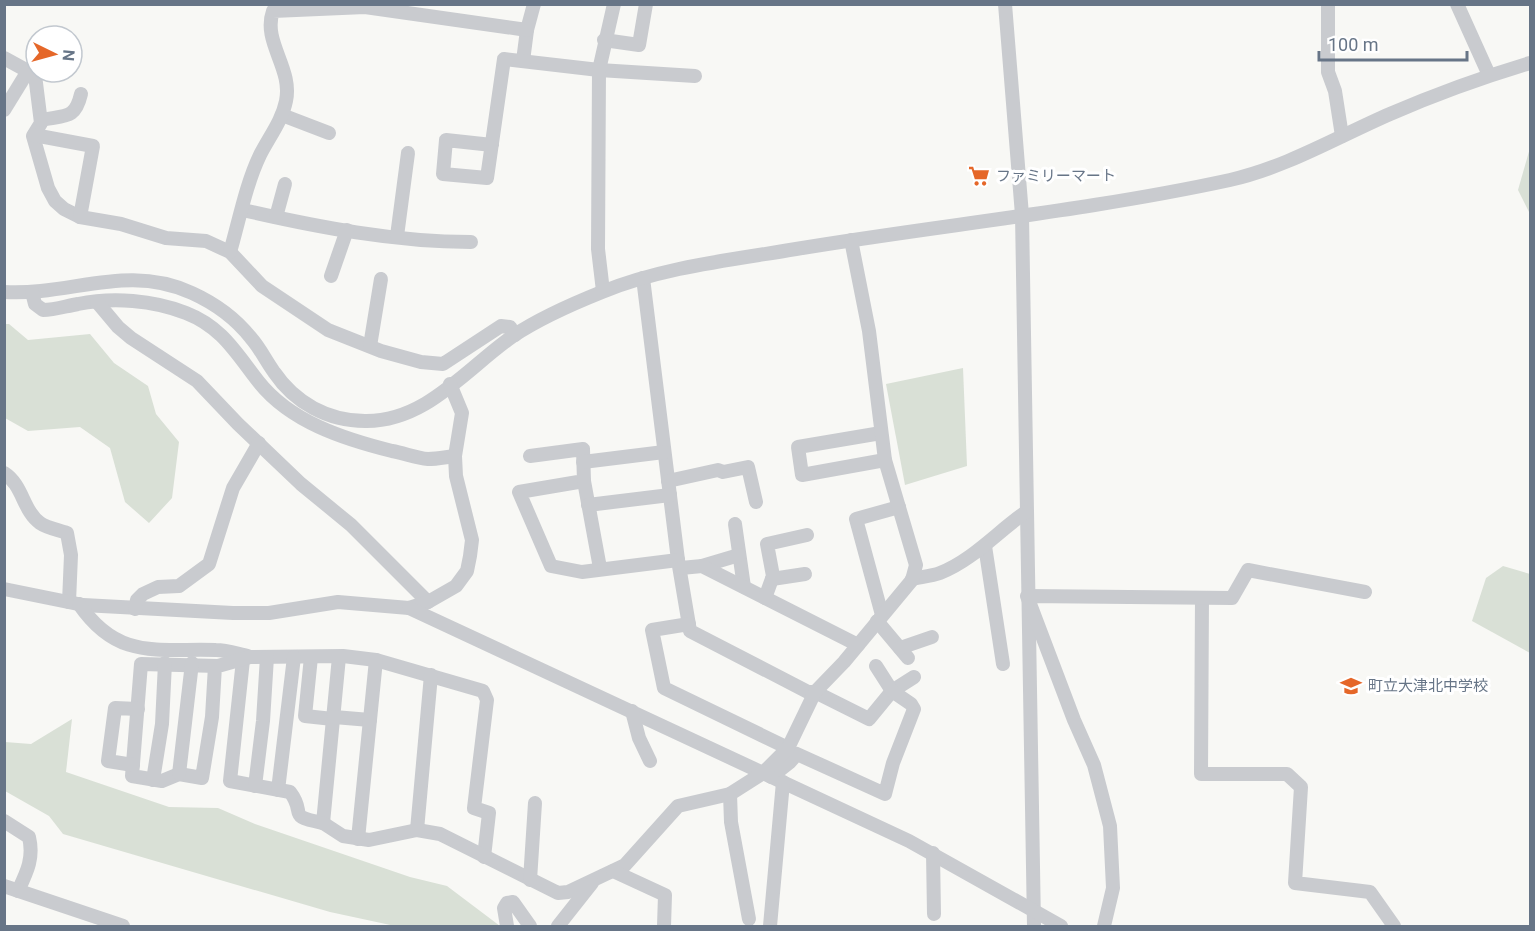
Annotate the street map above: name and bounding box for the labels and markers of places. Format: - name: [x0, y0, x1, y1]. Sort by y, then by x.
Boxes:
- supermarket icon: ファミリーマート: [967, 164, 991, 188]
- place label: ファミリーマート: [996, 167, 1116, 185]
- school or university icon: 町立大津北中学校: [1339, 674, 1363, 698]
- place label: 町立大津北中学校: [1368, 677, 1488, 695]

